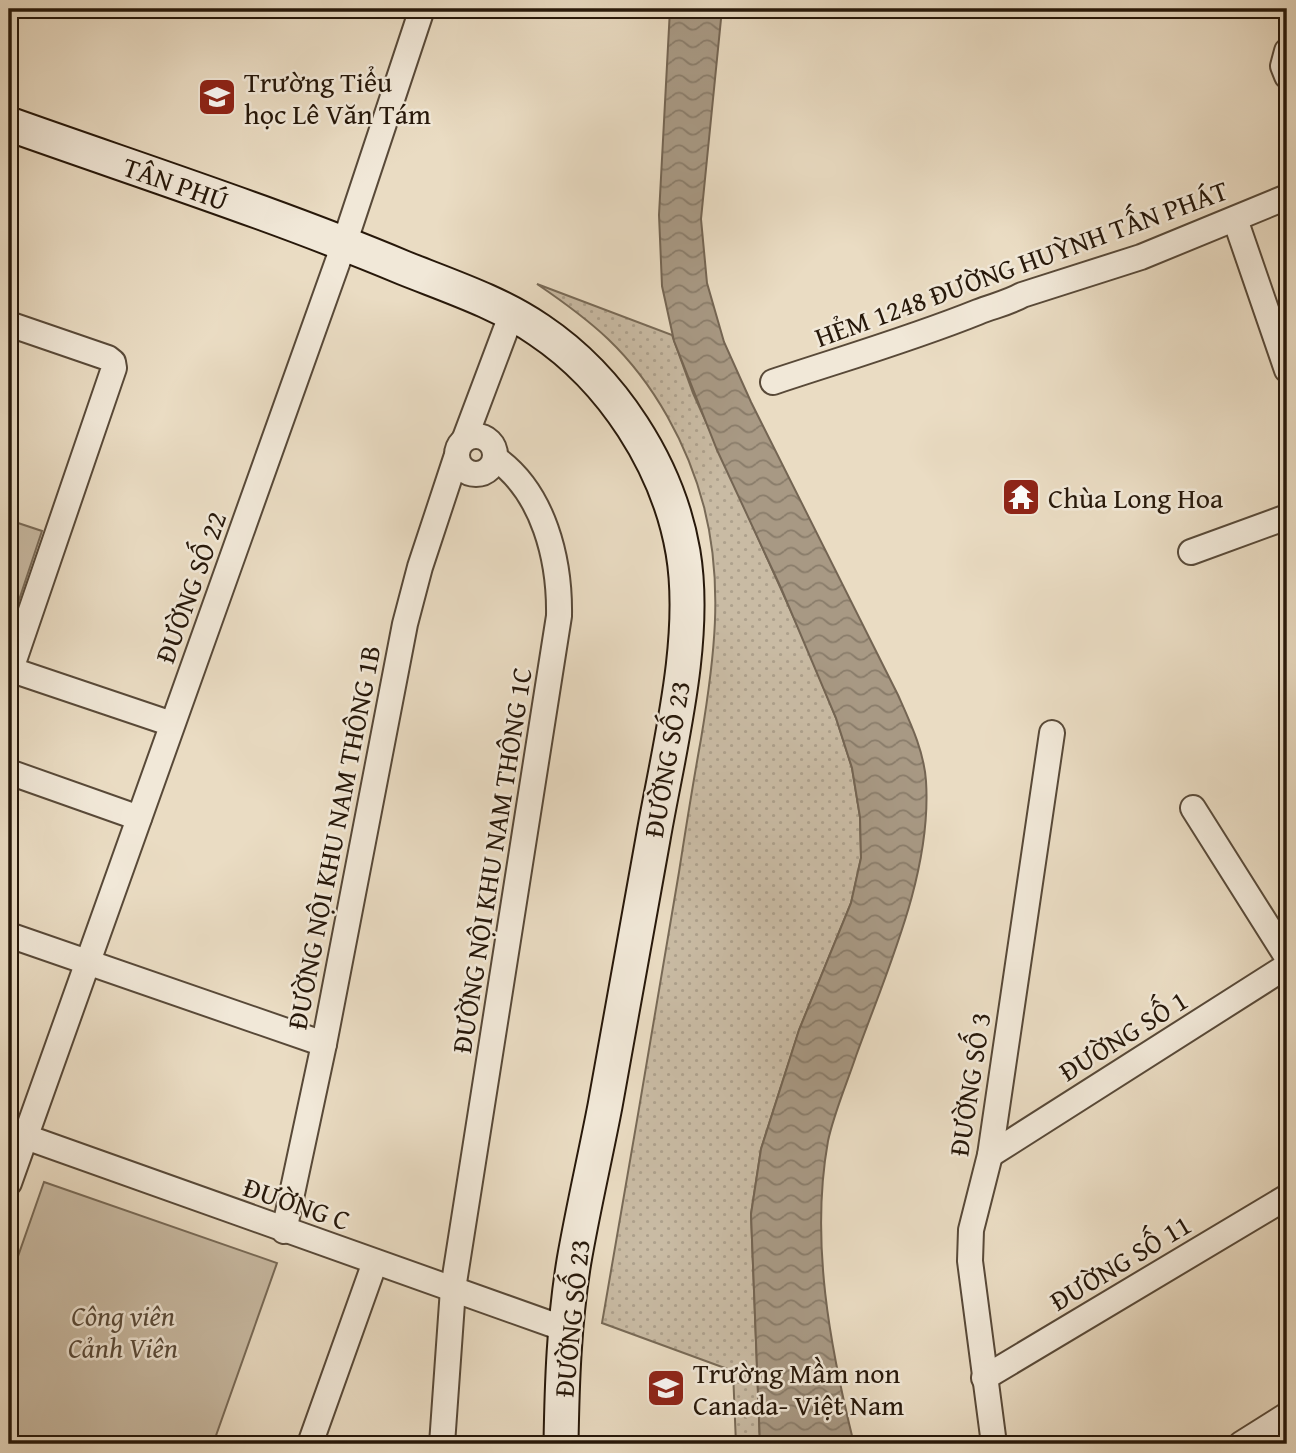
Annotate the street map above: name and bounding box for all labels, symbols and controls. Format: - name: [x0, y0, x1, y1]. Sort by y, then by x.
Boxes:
- place label: Trường Tiểu học Lê Văn Tám: [244, 61, 431, 134]
- school or university icon: Trường Tiểu học Lê Văn Tám: [196, 76, 238, 118]
- street label: TÂN PHÚ: [118, 145, 235, 220]
- street label: HẺM 1248 ĐƯỜNG HUỲNH TẤN PHÁT: [809, 169, 1234, 357]
- temple icon: Chùa Long Hoa: [1000, 476, 1042, 518]
- place label: Chùa Long Hoa: [1048, 477, 1224, 518]
- street label: ĐƯỜNG SỐ 22: [144, 506, 236, 668]
- street label: ĐƯỜNG NỘI KHU NAM THÔNG 1B: [276, 641, 390, 1033]
- street label: ĐƯỜNG NỘI KHU NAM THÔNG 1C: [440, 664, 542, 1056]
- street label: ĐƯỜNG SỐ 23: [632, 677, 700, 841]
- street label: ĐƯỜNG SỐ 1: [1051, 979, 1195, 1091]
- street label: ĐƯỜNG SỐ 3: [937, 1009, 1001, 1159]
- street label: ĐƯỜNG C: [238, 1166, 356, 1240]
- street label: ĐƯỜNG SỐ 11: [1042, 1204, 1198, 1320]
- street label: ĐƯỜNG SỐ 23: [542, 1237, 600, 1399]
- park label: Công viên Cảnh Viên: [68, 1295, 178, 1368]
- place label: Trường Mầm non Canada- Việt Nam: [693, 1352, 904, 1425]
- school or university icon: Trường Mầm non Canada- Việt Nam: [645, 1367, 687, 1409]

